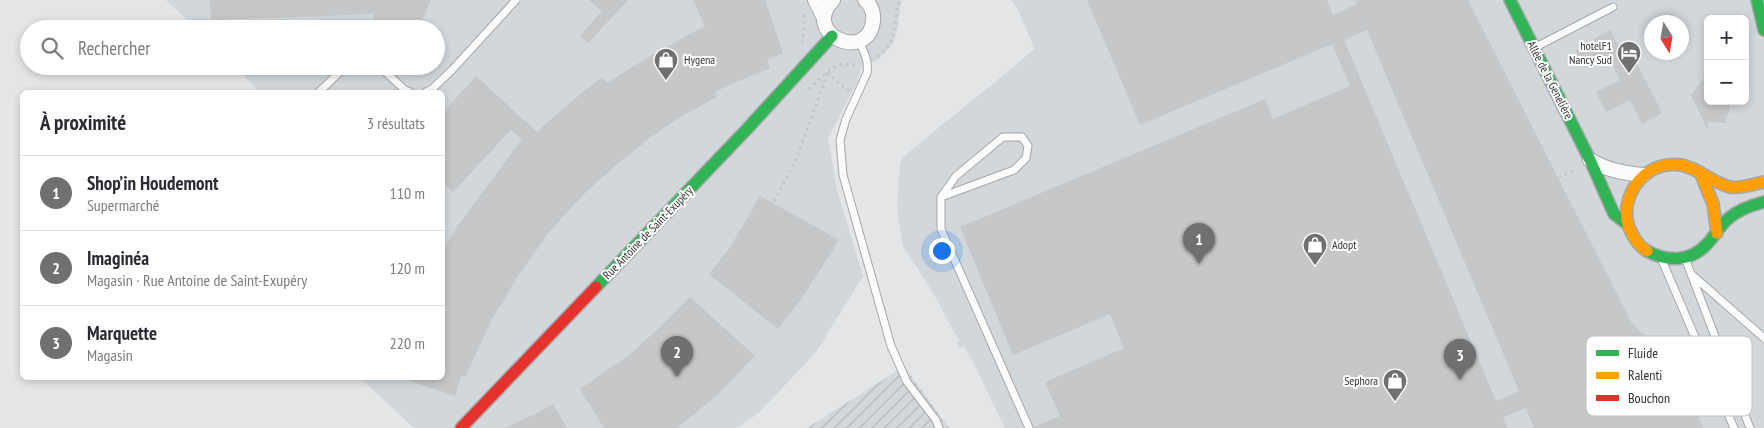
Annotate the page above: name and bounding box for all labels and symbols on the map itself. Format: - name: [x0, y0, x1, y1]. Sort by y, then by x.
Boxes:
- north arrow: [1644, 15, 1689, 60]
- street label: Allée de la Genelière: [1524, 38, 1577, 122]
- place label: hotelF1 Nancy Sud: [1569, 38, 1612, 67]
- hotel icon: hotelF1 Nancy Sud: [1616, 40, 1642, 74]
- shop icon: Hygena: [653, 47, 679, 81]
- place label: Hygena: [684, 52, 715, 67]
- street label: Rue Antoine de Saint-Exupéry: [599, 183, 696, 282]
- pin: 1: [1183, 223, 1215, 264]
- shop icon: Adopt: [1302, 232, 1328, 266]
- place label: Adopt: [1332, 237, 1357, 252]
- your location: [929, 238, 955, 264]
- pin: 2: [661, 336, 693, 377]
- legend: [1586, 336, 1752, 416]
- pin: 3: [1444, 339, 1476, 380]
- text: Fluide: [1628, 344, 1658, 362]
- text: Ralenti: [1628, 366, 1662, 384]
- shop icon: Sephora: [1382, 368, 1408, 402]
- place label: Sephora: [1344, 373, 1378, 388]
- text: Bouchon: [1628, 389, 1670, 407]

